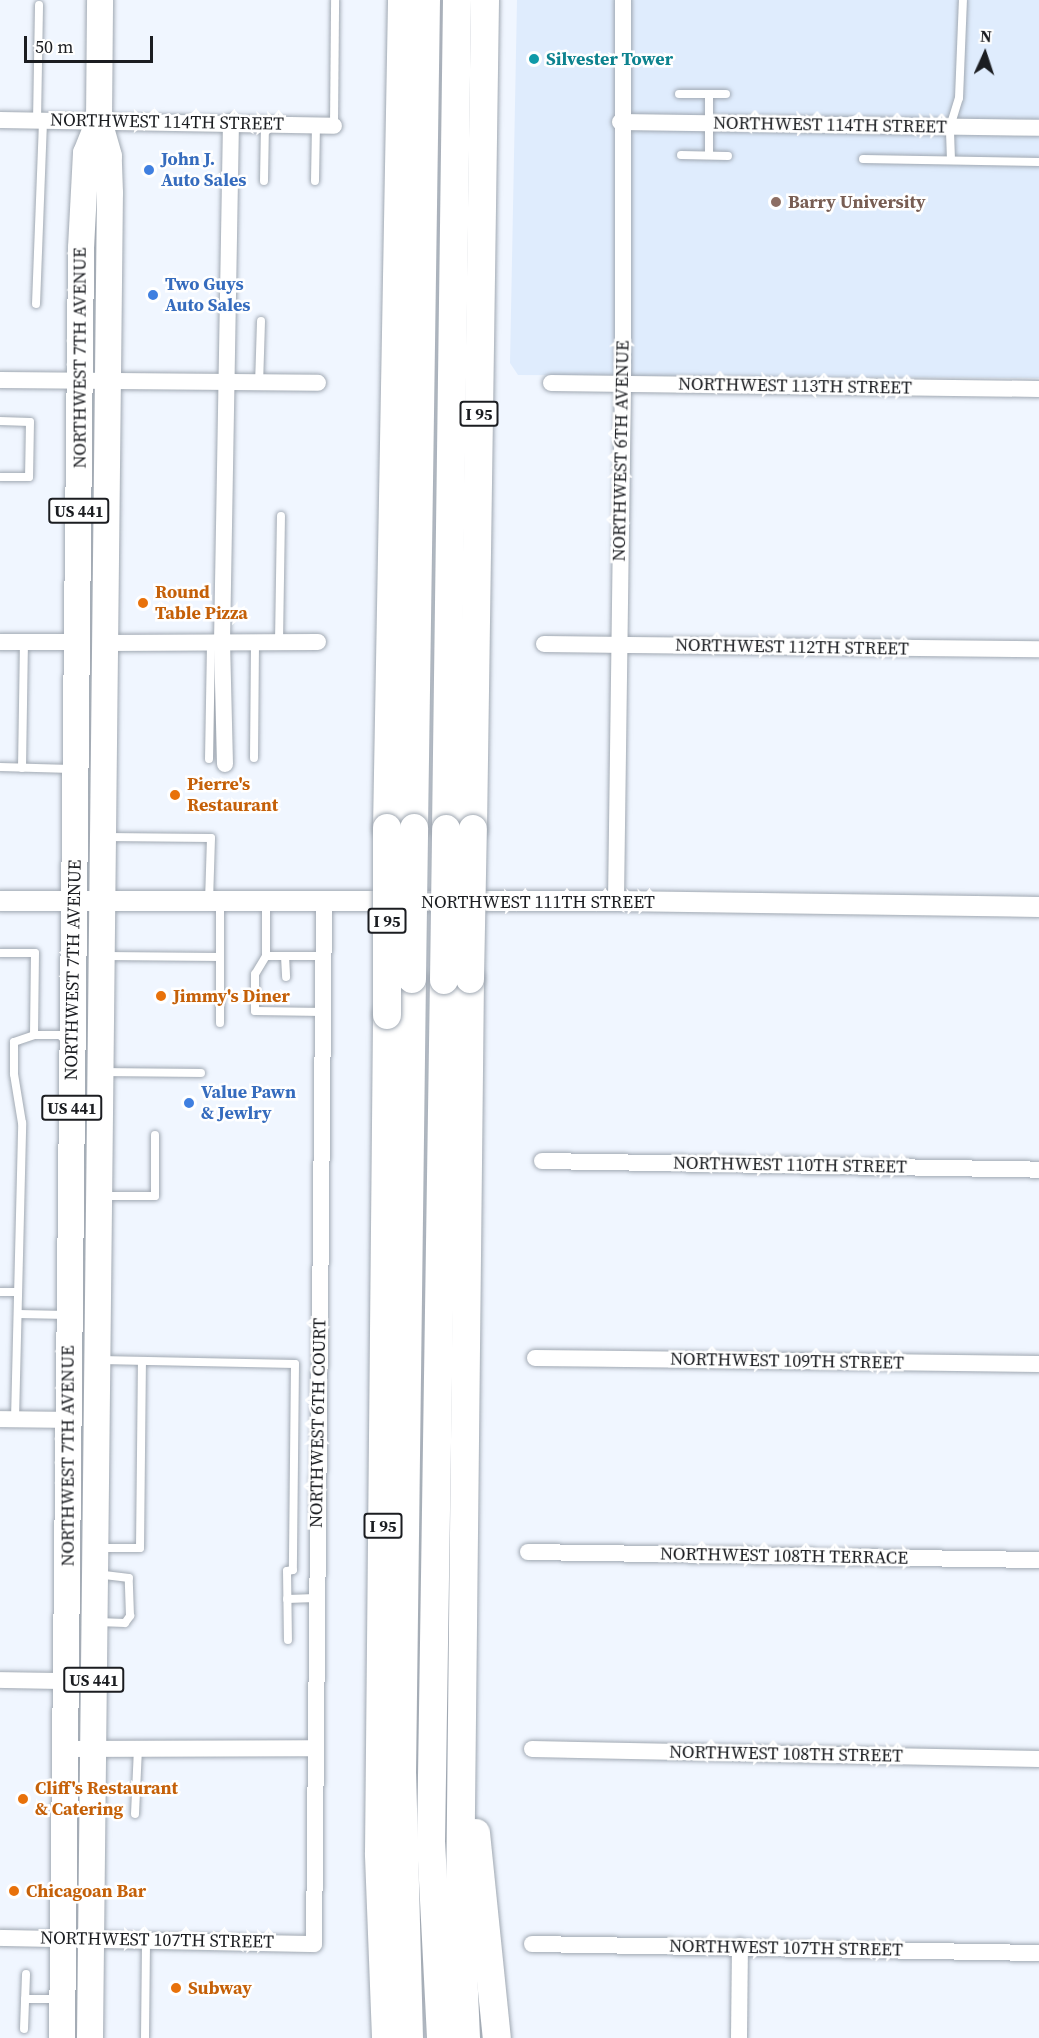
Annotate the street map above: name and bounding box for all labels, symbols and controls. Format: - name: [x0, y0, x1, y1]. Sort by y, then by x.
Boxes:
- scale bar: [27, 24, 156, 62]
- north arrow: [955, 24, 1015, 84]
- text: N: [980, 25, 992, 47]
- text: 50 m: [35, 34, 73, 59]
- place label: Silvester Tower: [546, 48, 673, 70]
- marker: Silvester Tower: [527, 52, 541, 66]
- street label: NORTHWEST 114TH STREET: [50, 109, 284, 135]
- street label: NORTHWEST 114TH STREET: [713, 112, 947, 138]
- place label: John J. Auto Sales: [161, 149, 247, 192]
- marker: John J. Auto Sales: [142, 163, 156, 177]
- place label: Barry University: [788, 191, 926, 213]
- marker: Barry University: [769, 195, 783, 209]
- street label: NORTHWEST 7TH AVENUE: [69, 247, 91, 469]
- place label: Two Guys Auto Sales: [165, 274, 251, 316]
- marker: Two Guys Auto Sales: [146, 288, 160, 302]
- street label: NORTHWEST 6TH AVENUE: [608, 340, 634, 562]
- street label: NORTHWEST 113TH STREET: [678, 373, 912, 399]
- road number: I 95: [460, 401, 498, 427]
- road number: US 441: [48, 498, 110, 524]
- place label: Round Table Pizza: [155, 582, 248, 624]
- marker: Round Table Pizza: [136, 596, 150, 610]
- street label: NORTHWEST 112TH STREET: [675, 634, 909, 660]
- place label: Pierre's Restaurant: [187, 774, 278, 816]
- marker: Pierre's Restaurant: [168, 788, 182, 802]
- street label: NORTHWEST 7TH AVENUE: [60, 859, 86, 1081]
- street label: NORTHWEST 111TH STREET: [421, 891, 655, 913]
- road number: I 95: [368, 908, 406, 934]
- place label: Jimmy's Diner: [173, 985, 290, 1007]
- marker: Jimmy's Diner: [154, 989, 168, 1003]
- place label: Value Pawn & Jewlry: [201, 1082, 296, 1124]
- road number: US 441: [40, 1095, 104, 1121]
- marker: Value Pawn & Jewlry: [182, 1096, 196, 1110]
- street label: NORTHWEST 110TH STREET: [673, 1152, 907, 1178]
- street label: NORTHWEST 6TH COURT: [305, 1318, 331, 1528]
- street label: NORTHWEST 7TH AVENUE: [57, 1345, 79, 1567]
- street label: NORTHWEST 109TH STREET: [670, 1348, 904, 1374]
- road number: I 95: [364, 1513, 403, 1539]
- street label: NORTHWEST 108TH TERRACE: [659, 1543, 909, 1569]
- road number: US 441: [62, 1667, 125, 1693]
- street label: NORTHWEST 108TH STREET: [669, 1741, 903, 1767]
- place label: Cliff's Restaurant & Catering: [35, 1778, 178, 1820]
- marker: Cliff's Restaurant & Catering: [16, 1792, 30, 1806]
- place label: Chicagoan Bar: [26, 1880, 146, 1902]
- marker: Chicagoan Bar: [7, 1884, 21, 1898]
- street label: NORTHWEST 107TH STREET: [40, 1927, 274, 1953]
- street label: NORTHWEST 107TH STREET: [669, 1935, 903, 1961]
- place label: Subway: [188, 1977, 252, 1999]
- marker: Subway: [169, 1981, 183, 1995]

